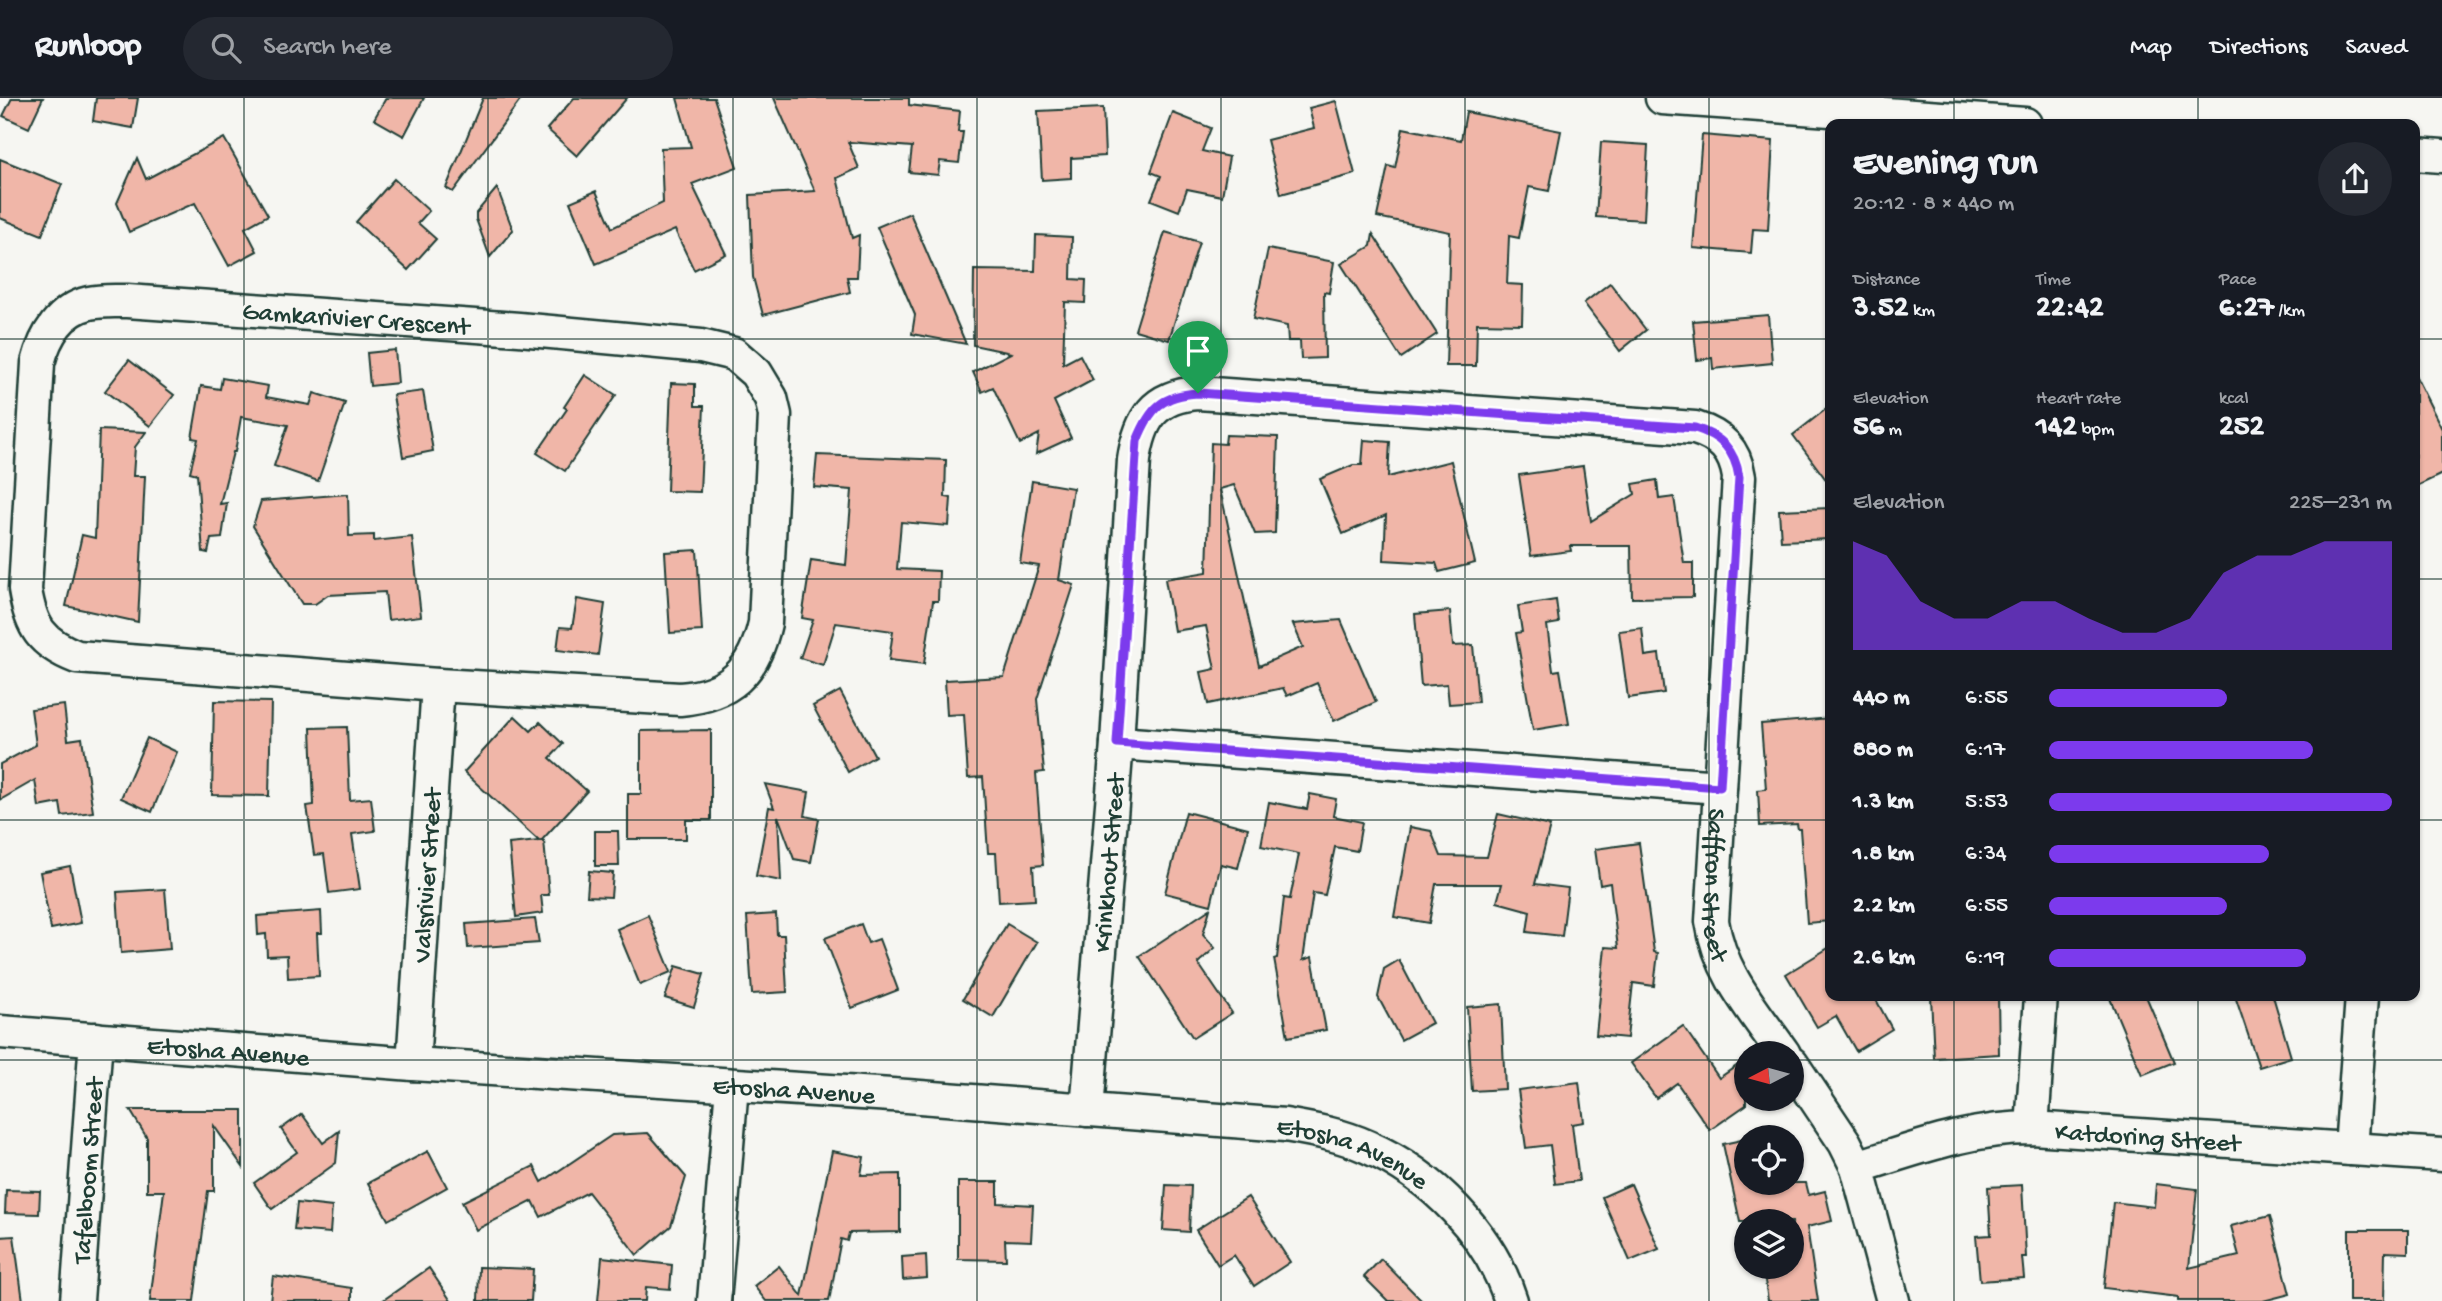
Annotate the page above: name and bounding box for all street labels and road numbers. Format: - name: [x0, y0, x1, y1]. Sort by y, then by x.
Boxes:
- street label: Gamkarivier Crescent: [241, 298, 473, 345]
- street label: Krinkhout Street: [1089, 770, 1135, 954]
- street label: Valsrivier Street: [409, 785, 451, 965]
- street label: Saffron Street: [1692, 807, 1734, 969]
- street label: Etosha Avenue: [146, 1032, 311, 1076]
- street label: Etosha Avenue: [711, 1072, 876, 1114]
- street label: Tafelboom Street: [69, 1074, 113, 1267]
- street label: Etosha Avenue: [1274, 1113, 1434, 1199]
- street label: Katdoring Street: [2054, 1119, 2243, 1162]

